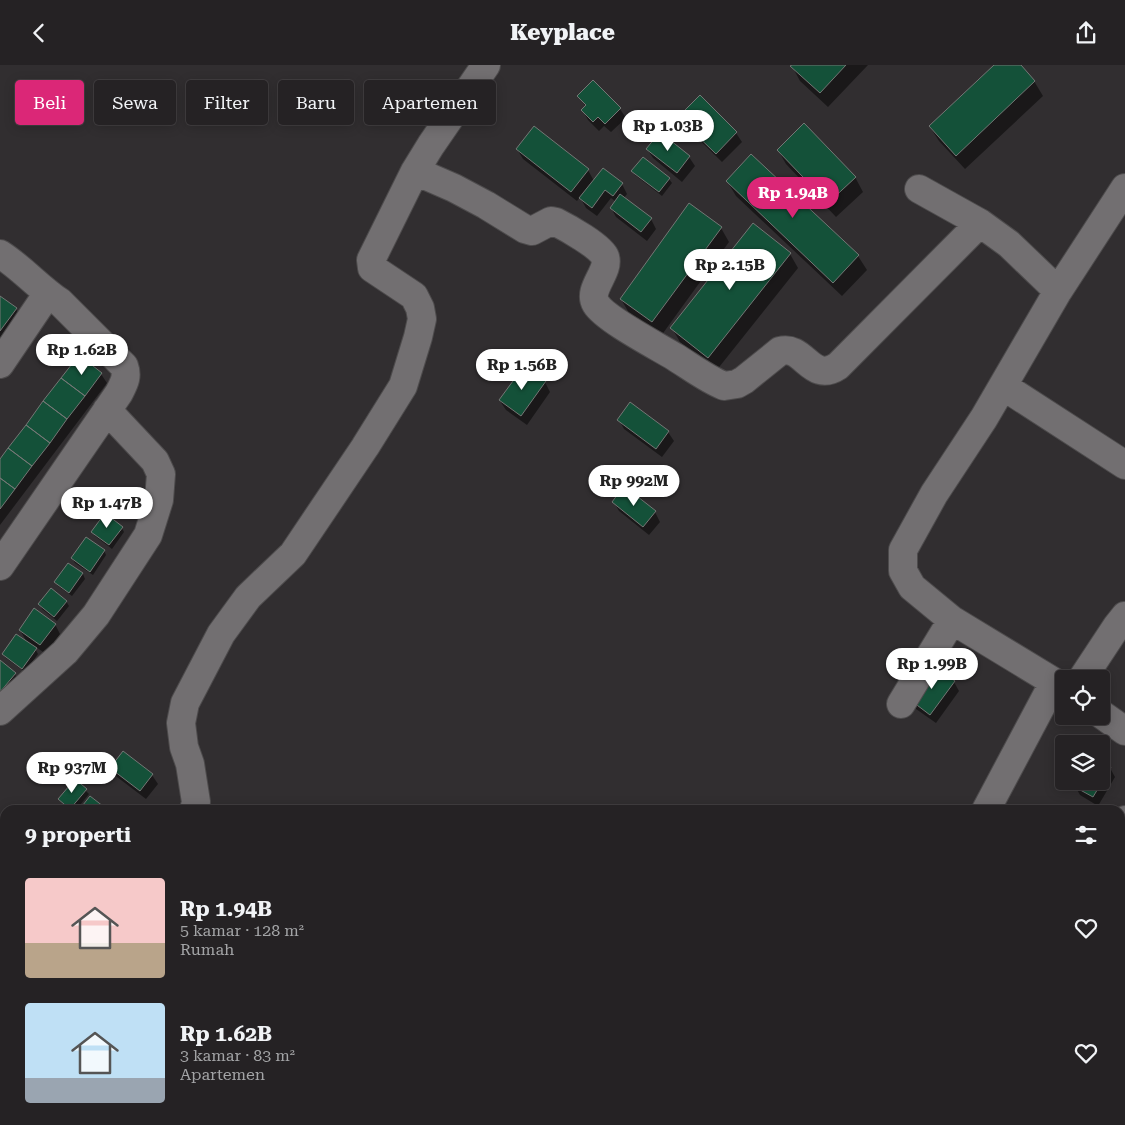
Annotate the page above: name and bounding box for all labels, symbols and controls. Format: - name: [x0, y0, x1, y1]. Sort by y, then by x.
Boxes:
- icon: back: [25, 19, 53, 47]
- icon: share: [1072, 19, 1100, 47]
- text: Keyplace: [510, 20, 615, 45]
- chip: Beli: [15, 80, 84, 125]
- chip: Sewa: [94, 80, 176, 125]
- chip: Filter: [186, 80, 268, 125]
- chip: Baru: [278, 80, 354, 125]
- chip: Apartemen: [364, 80, 496, 125]
- pin: Rp 1.03B: [616, 109, 720, 152]
- text: Rp 1.03B: [633, 116, 703, 135]
- pin: Rp 1.94B: [741, 177, 845, 219]
- text: Rp 1.94B: [758, 183, 828, 202]
- pin: Rp 2.15B: [678, 249, 782, 291]
- text: Rp 2.15B: [695, 255, 765, 274]
- pin: Rp 1.62B: [30, 333, 134, 376]
- text: Rp 1.62B: [47, 340, 117, 359]
- pin: Rp 1.56B: [470, 349, 574, 391]
- text: Rp 1.56B: [487, 355, 557, 374]
- pin: Rp 992M: [588, 465, 680, 507]
- text: Rp 992M: [599, 471, 669, 490]
- pin: Rp 1.47B: [55, 487, 159, 529]
- text: Rp 1.47B: [72, 493, 142, 512]
- pin: Rp 1.99B: [880, 647, 984, 690]
- text: Rp 1.99B: [897, 654, 967, 673]
- map controls: [1055, 670, 1110, 790]
- button: locate: [1055, 670, 1110, 725]
- button: layers: [1055, 735, 1110, 790]
- pin: Rp 937M: [26, 751, 118, 794]
- text: Rp 937M: [37, 758, 107, 777]
- icon: filters: [1072, 821, 1100, 849]
- text: 9 properti: [25, 823, 131, 847]
- text: Rp 1.94B: [180, 897, 272, 921]
- icon: home: [65, 898, 125, 958]
- icon: heart: [1072, 914, 1100, 942]
- text: 5 kamar · 128 m²: [180, 921, 304, 940]
- text: Rumah: [180, 940, 234, 959]
- text: Rp 1.62B: [180, 1022, 272, 1046]
- icon: home: [65, 1023, 125, 1083]
- icon: heart: [1072, 1039, 1100, 1067]
- text: 3 kamar · 83 m²: [180, 1046, 295, 1065]
- text: Apartemen: [180, 1065, 265, 1084]

